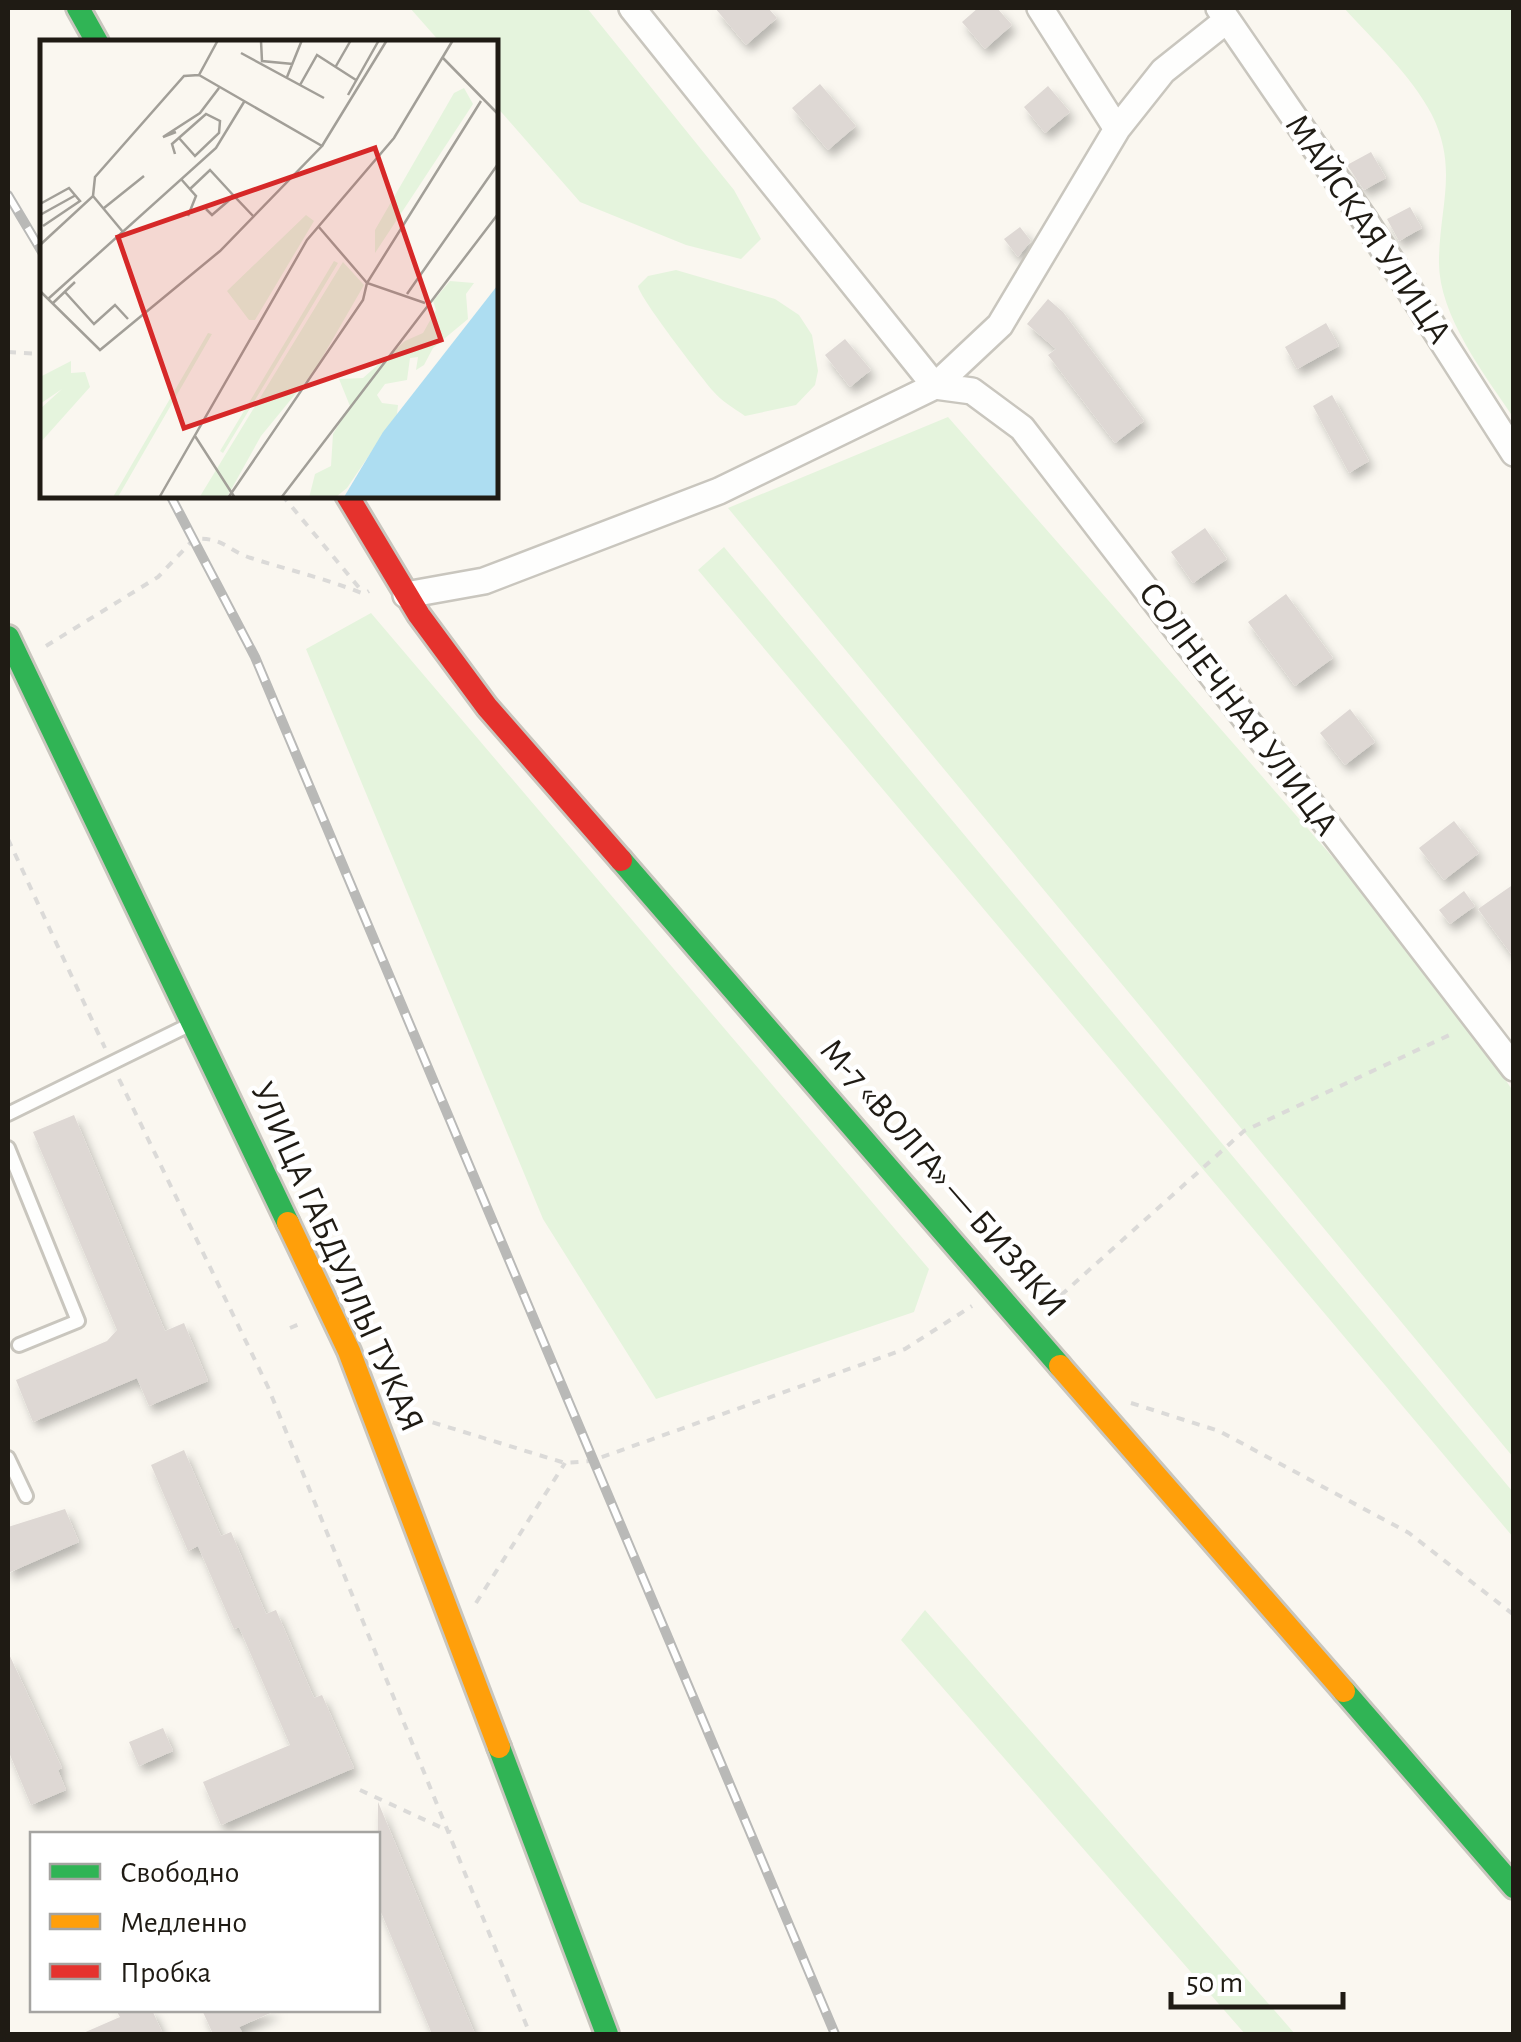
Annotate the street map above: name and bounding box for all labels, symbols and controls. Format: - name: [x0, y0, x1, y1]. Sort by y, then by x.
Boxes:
- inset map: [40, 40, 498, 498]
- street label: МАЙСКАЯ УЛИЦА: [1278, 108, 1458, 350]
- street label: СОЛНЕЧНАЯ УЛИЦА: [1132, 576, 1344, 842]
- street label: М-7 «ВОЛГА» — БИЗЯКИ: [813, 1032, 1073, 1324]
- street label: УЛИЦА ГАБДУЛЛЫ ТУКАЯ: [244, 1077, 430, 1437]
- legend: [30, 1832, 380, 2012]
- text: Свободно: [120, 1858, 239, 1888]
- text: Медленно: [120, 1908, 247, 1938]
- scale bar: [1171, 1947, 1344, 2009]
- text: Пробка: [120, 1958, 211, 1988]
- text: 50 m: [1186, 1968, 1243, 1998]

